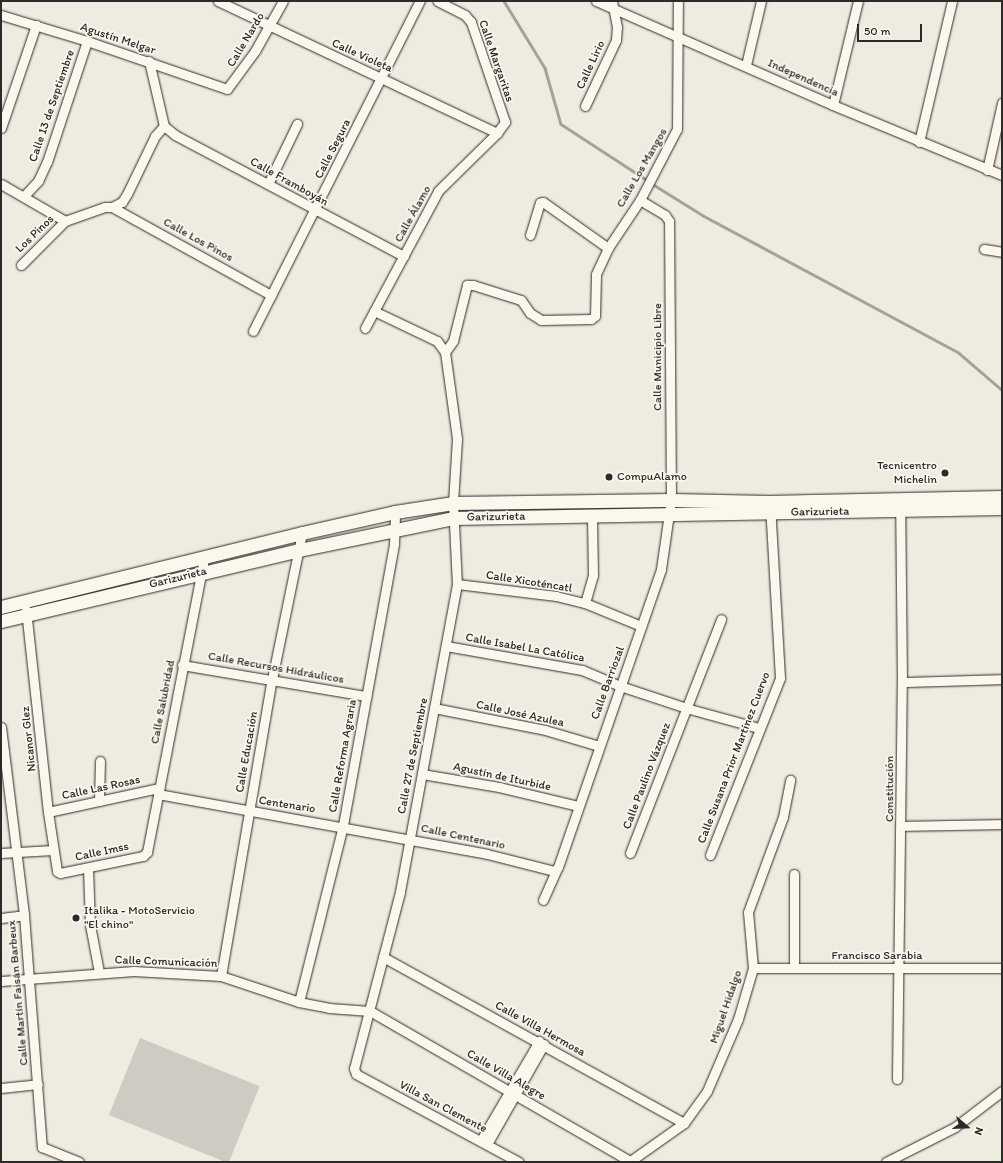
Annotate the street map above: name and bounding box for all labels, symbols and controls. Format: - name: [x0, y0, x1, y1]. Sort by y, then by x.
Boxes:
- street label: Calle Nardo: [224, 10, 268, 70]
- scale bar: [859, 16, 924, 42]
- street label: Calle Margaritas: [475, 18, 517, 104]
- street label: Agustín Melgar: [79, 20, 157, 58]
- text: 50 m: [864, 24, 890, 38]
- street label: Calle Violeta: [329, 36, 395, 76]
- street label: Calle Lirio: [573, 38, 609, 92]
- street label: Calle 13 de Septiembre: [26, 48, 78, 164]
- street label: Independencia: [765, 56, 841, 100]
- street label: Calle Segura: [312, 117, 354, 181]
- street label: Calle Los Mangos: [613, 126, 671, 210]
- street label: Calle Framboyán: [248, 155, 330, 209]
- street label: Calle Álamo: [392, 183, 434, 245]
- street label: Los Pinos: [13, 212, 57, 256]
- street label: Calle Los Pinos: [161, 215, 235, 265]
- street label: Calle Municipio Libre: [651, 303, 665, 411]
- place label: Tecnicentro Michelin: [877, 459, 937, 487]
- marker: Tecnicentro Michelin: [940, 468, 950, 478]
- place label: CompuAlamo: [617, 470, 687, 484]
- marker: CompuAlamo: [604, 472, 614, 482]
- street label: Garizurieta: [790, 504, 850, 520]
- street label: Garizurieta: [466, 509, 526, 525]
- street label: Garizurieta: [148, 564, 208, 592]
- street label: Calle Xicoténcatl: [484, 568, 574, 596]
- street label: Calle Isabel La Católica: [464, 630, 586, 666]
- street label: Calle Barriozal: [588, 644, 628, 722]
- street label: Calle Recursos Hidráulicos: [207, 649, 345, 687]
- street label: Calle Salubridad: [148, 659, 178, 745]
- street label: Calle Susana Prior Martínez Cuervo: [695, 670, 773, 846]
- street label: Calle 27 de Septiembre: [395, 697, 431, 815]
- street label: Calle Reforma Agraria: [326, 698, 360, 814]
- street label: Calle José Azulea: [475, 698, 565, 730]
- street label: Nicanor Glez: [18, 706, 40, 772]
- street label: Calle Educación: [233, 710, 261, 794]
- street label: Calle Paulino Vázquez: [620, 721, 674, 831]
- street label: Constitución: [883, 756, 897, 822]
- street label: Agustín de Iturbide: [452, 760, 552, 794]
- street label: Calle Las Rosas: [61, 773, 141, 803]
- street label: Centenario: [258, 793, 316, 817]
- street label: Calle Centenario: [419, 821, 507, 853]
- street label: Calle Imss: [74, 839, 130, 865]
- place label: Italika - MotoServicio "El chino": [84, 904, 195, 932]
- marker: Italika - MotoServicio "El chino": [71, 913, 81, 923]
- street label: Calle Martín Faisán Barbeux: [4, 920, 32, 1066]
- street label: Francisco Sarabia: [832, 949, 922, 963]
- street label: Calle Comunicación: [115, 953, 217, 971]
- street label: Miguel Hidalgo: [707, 968, 745, 1046]
- street label: Calle Villa Hermosa: [492, 998, 588, 1060]
- street label: Calle Villa Alegre: [464, 1047, 548, 1103]
- street label: Villa San Clemente: [397, 1078, 489, 1136]
- north arrow: [947, 1107, 987, 1147]
- text: N: [971, 1125, 986, 1137]

